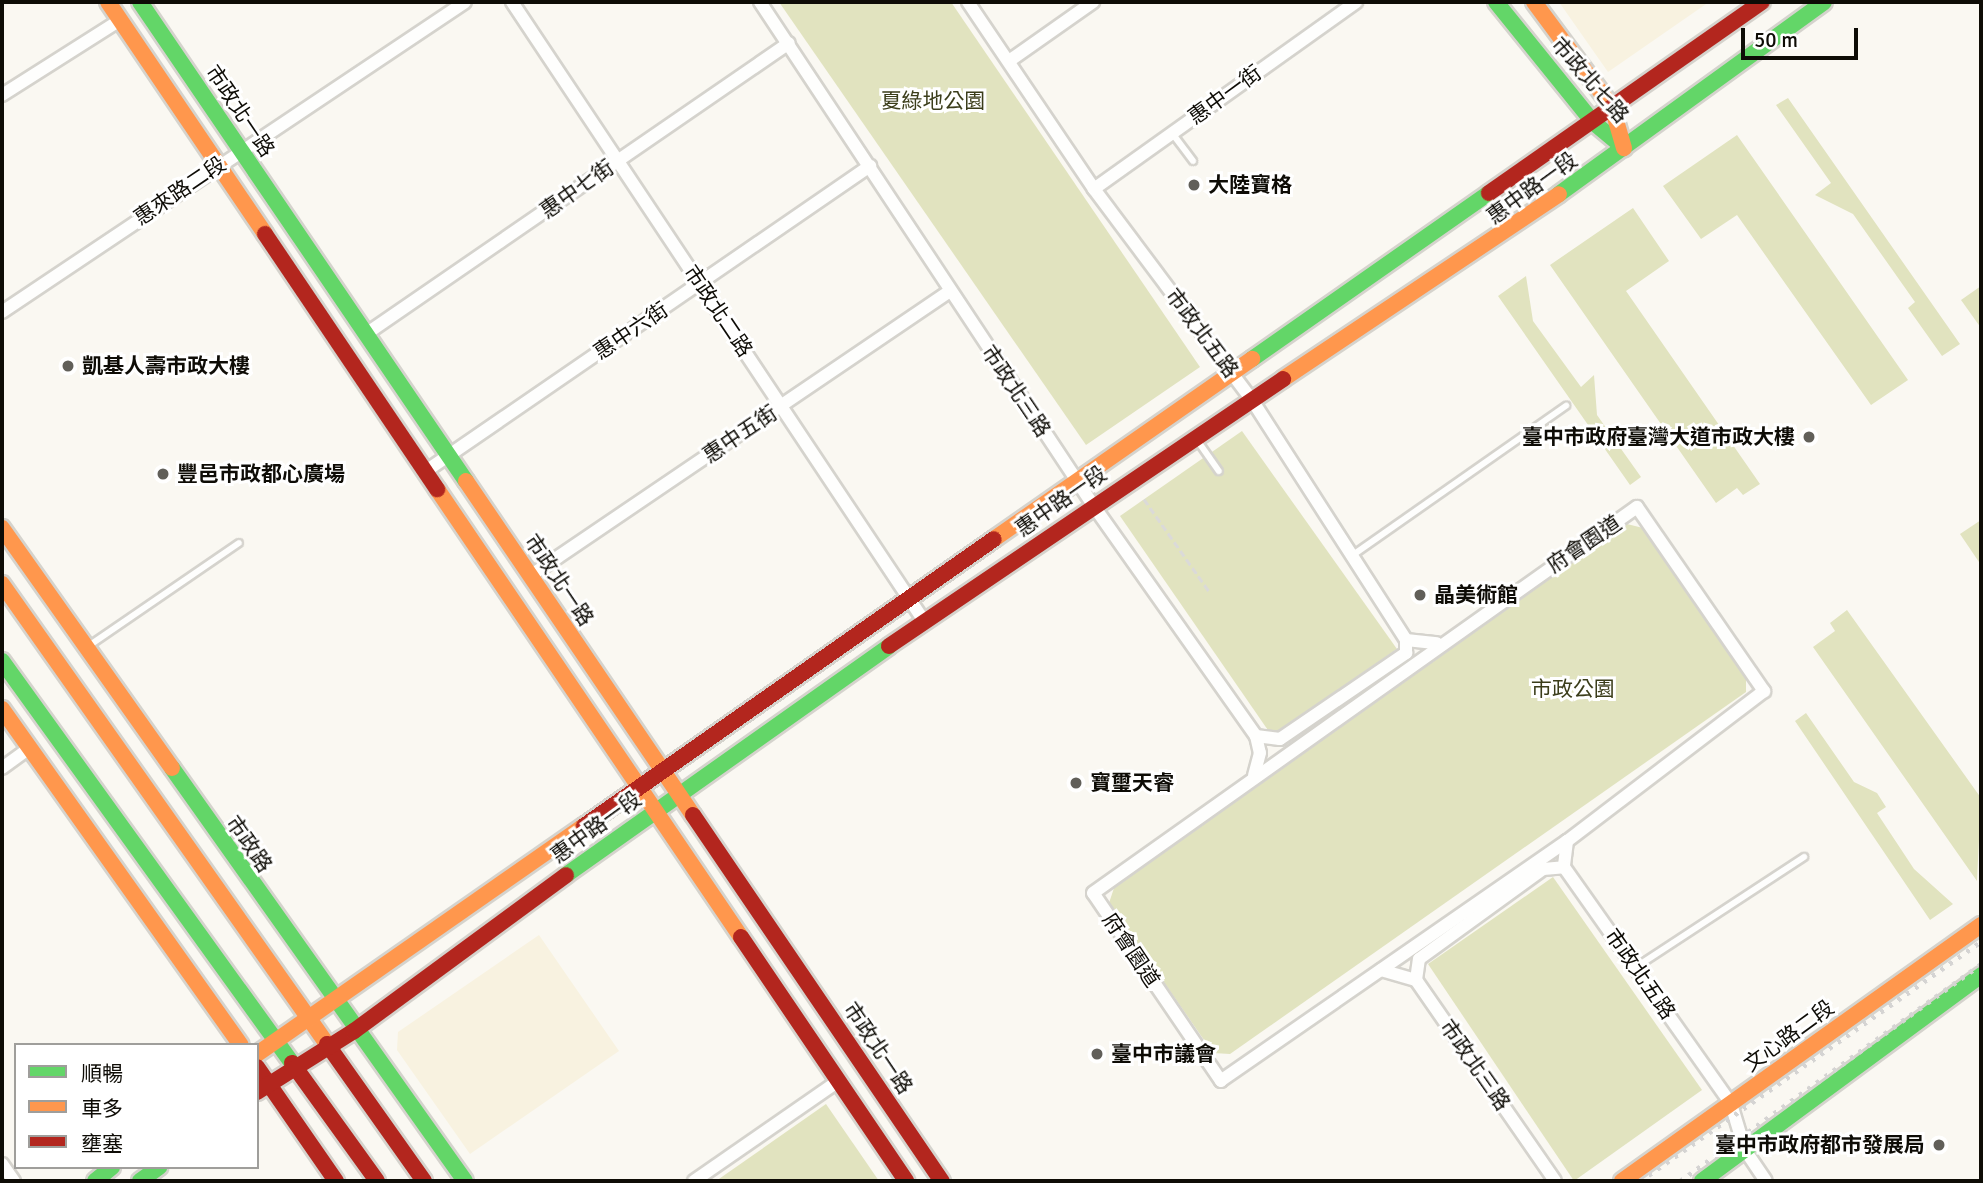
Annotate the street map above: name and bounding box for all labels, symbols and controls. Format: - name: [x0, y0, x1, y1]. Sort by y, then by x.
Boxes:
- scale bar: [1745, 14, 1862, 58]
- text: 50 m: [1754, 27, 1798, 53]
- street label: 市政北七路: [1546, 32, 1634, 128]
- street label: 市政北一路: [200, 60, 280, 162]
- street label: 惠中一街: [1184, 60, 1266, 130]
- park label: 夏綠地公園: [881, 88, 985, 114]
- street label: 惠中路一段: [1482, 147, 1582, 229]
- street label: 惠來路二段: [129, 151, 231, 231]
- street label: 惠中七街: [535, 155, 619, 223]
- place label: 大陸寶格: [1208, 172, 1292, 198]
- marker: 大陸寶格: [1186, 177, 1202, 193]
- street label: 市政北二路: [678, 260, 758, 362]
- street label: 市政北五路: [1160, 283, 1244, 383]
- street label: 惠中六街: [589, 297, 673, 365]
- street label: 市政北三路: [976, 340, 1056, 442]
- place label: 凱基人壽市政大樓: [82, 353, 250, 379]
- marker: 凱基人壽市政大樓: [60, 358, 76, 374]
- street label: 惠中五街: [698, 400, 782, 468]
- place label: 臺中市政府臺灣大道市政大樓: [1522, 424, 1795, 450]
- marker: 臺中市政府臺灣大道市政大樓: [1801, 429, 1817, 445]
- place label: 豐邑市政都心廣場: [177, 461, 345, 487]
- street label: 惠中路一段: [1011, 461, 1111, 541]
- marker: 豐邑市政都心廣場: [155, 466, 171, 482]
- street label: 府會園道: [1542, 510, 1626, 578]
- street label: 市政北一路: [519, 529, 599, 631]
- place label: 晶美術館: [1434, 582, 1518, 608]
- marker: 晶美術館: [1412, 587, 1428, 603]
- park label: 市政公園: [1531, 676, 1615, 702]
- place label: 寶璽天睿: [1090, 770, 1174, 796]
- marker: 寶璽天睿: [1068, 775, 1084, 791]
- street label: 惠中路一段: [546, 786, 646, 868]
- street label: 市政路: [221, 811, 277, 877]
- street label: 府會園道: [1097, 908, 1165, 992]
- street label: 市政北五路: [1600, 924, 1680, 1024]
- street label: 文心路二段: [1739, 995, 1839, 1077]
- street label: 市政北一路: [838, 997, 918, 1099]
- street label: 市政北三路: [1435, 1015, 1515, 1115]
- place label: 臺中市議會: [1111, 1041, 1216, 1067]
- legend: [14, 1043, 259, 1169]
- marker: 臺中市議會: [1089, 1046, 1105, 1062]
- text: 順暢: [81, 1061, 123, 1087]
- text: 車多: [81, 1096, 123, 1122]
- text: 壅塞: [81, 1131, 123, 1157]
- place label: 臺中市政府都市發展局: [1715, 1132, 1925, 1158]
- marker: 臺中市政府都市發展局: [1931, 1137, 1947, 1153]

